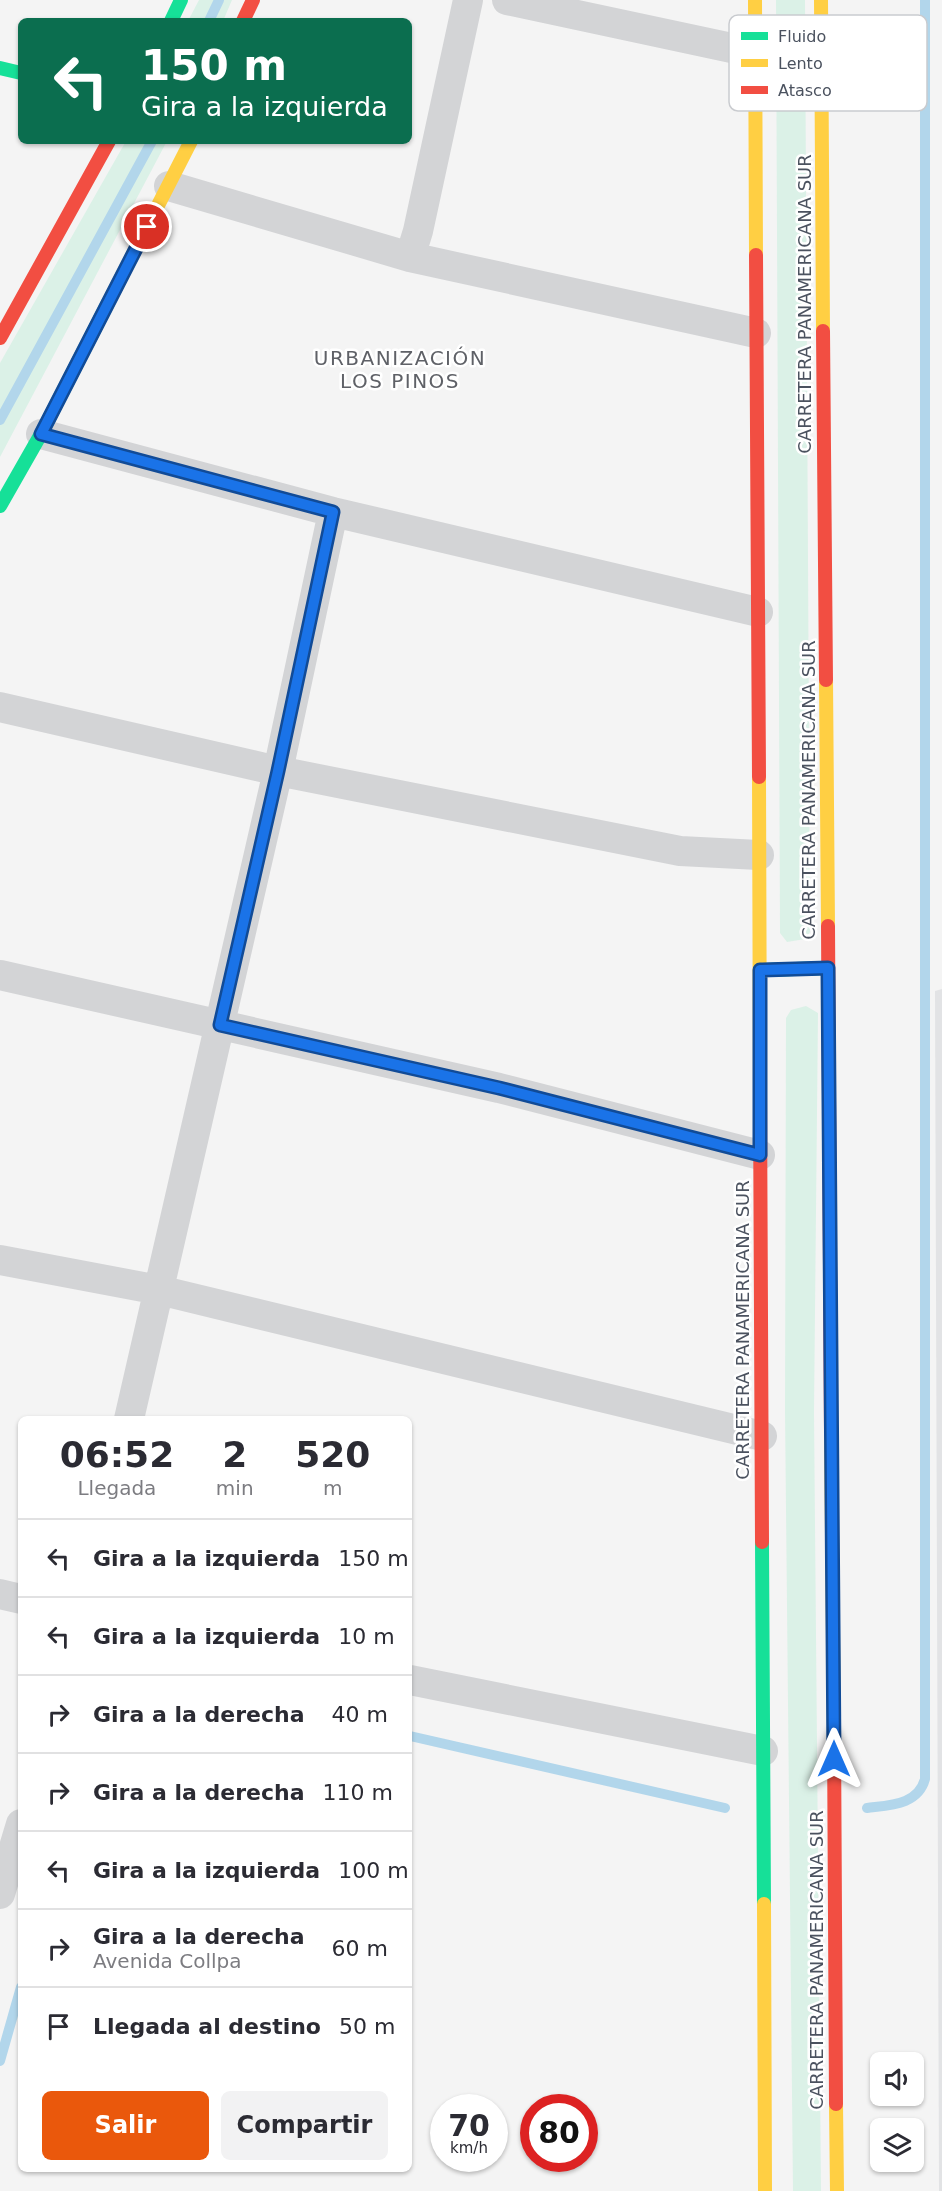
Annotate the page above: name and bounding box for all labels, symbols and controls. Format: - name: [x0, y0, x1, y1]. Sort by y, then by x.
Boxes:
- legend: [729, 15, 927, 111]
- text: Fluido: [778, 27, 826, 46]
- text: 150 m: [141, 41, 287, 90]
- icon: left: [42, 42, 120, 120]
- text: Lento: [778, 54, 823, 73]
- text: Atasco: [778, 81, 832, 100]
- text: Gira a la izquierda: [141, 91, 388, 122]
- street label: CARRETERA PANAMERICANA SUR: [794, 154, 815, 454]
- pin: [121, 201, 172, 252]
- icon: arrive: [130, 210, 163, 243]
- district label: URBANIZACIÓN LOS PINOS: [314, 346, 486, 393]
- street label: CARRETERA PANAMERICANA SUR: [798, 640, 819, 940]
- street label: CARRETERA PANAMERICANA SUR: [732, 1180, 753, 1480]
- text: 06:52: [60, 1434, 174, 1475]
- text: 2: [222, 1434, 247, 1475]
- text: 520: [295, 1434, 370, 1475]
- text: Llegada: [77, 1476, 156, 1500]
- text: min: [216, 1476, 254, 1500]
- text: m: [323, 1476, 343, 1500]
- icon: left: [42, 1542, 75, 1575]
- text: Gira a la izquierda: [93, 1546, 320, 1571]
- text: 150 m: [338, 1546, 409, 1571]
- icon: left: [42, 1620, 75, 1653]
- text: Gira a la izquierda: [93, 1624, 320, 1649]
- text: 10 m: [338, 1624, 395, 1649]
- icon: right: [42, 1698, 75, 1731]
- text: Gira a la derecha: [93, 1702, 305, 1727]
- text: 40 m: [332, 1702, 388, 1727]
- position arrow: [802, 1727, 866, 1791]
- icon: right: [42, 1776, 75, 1809]
- text: Gira a la derecha: [93, 1780, 305, 1805]
- text: 110 m: [323, 1780, 393, 1805]
- street label: CARRETERA PANAMERICANA SUR: [806, 1810, 827, 2110]
- icon: left: [42, 1854, 75, 1887]
- text: Gira a la izquierda: [93, 1858, 320, 1883]
- text: 100 m: [338, 1858, 409, 1883]
- text: Gira a la derecha: [93, 1924, 305, 1949]
- icon: right: [42, 1932, 75, 1965]
- text: 60 m: [332, 1936, 388, 1961]
- text: Avenida Collpa: [93, 1949, 241, 1973]
- icon: arrive: [42, 2010, 75, 2043]
- text: Llegada al destino: [93, 2014, 321, 2039]
- text: 50 m: [339, 2014, 395, 2039]
- map controls: [870, 2052, 924, 2172]
- button: sound: [870, 2052, 924, 2106]
- button: Salir: [42, 2091, 209, 2160]
- button: Compartir: [221, 2091, 388, 2160]
- speed limit sign: 80: [520, 2094, 598, 2172]
- text: 70: [448, 2108, 490, 2143]
- button: layers: [870, 2118, 924, 2172]
- text: km/h: [450, 2139, 488, 2157]

